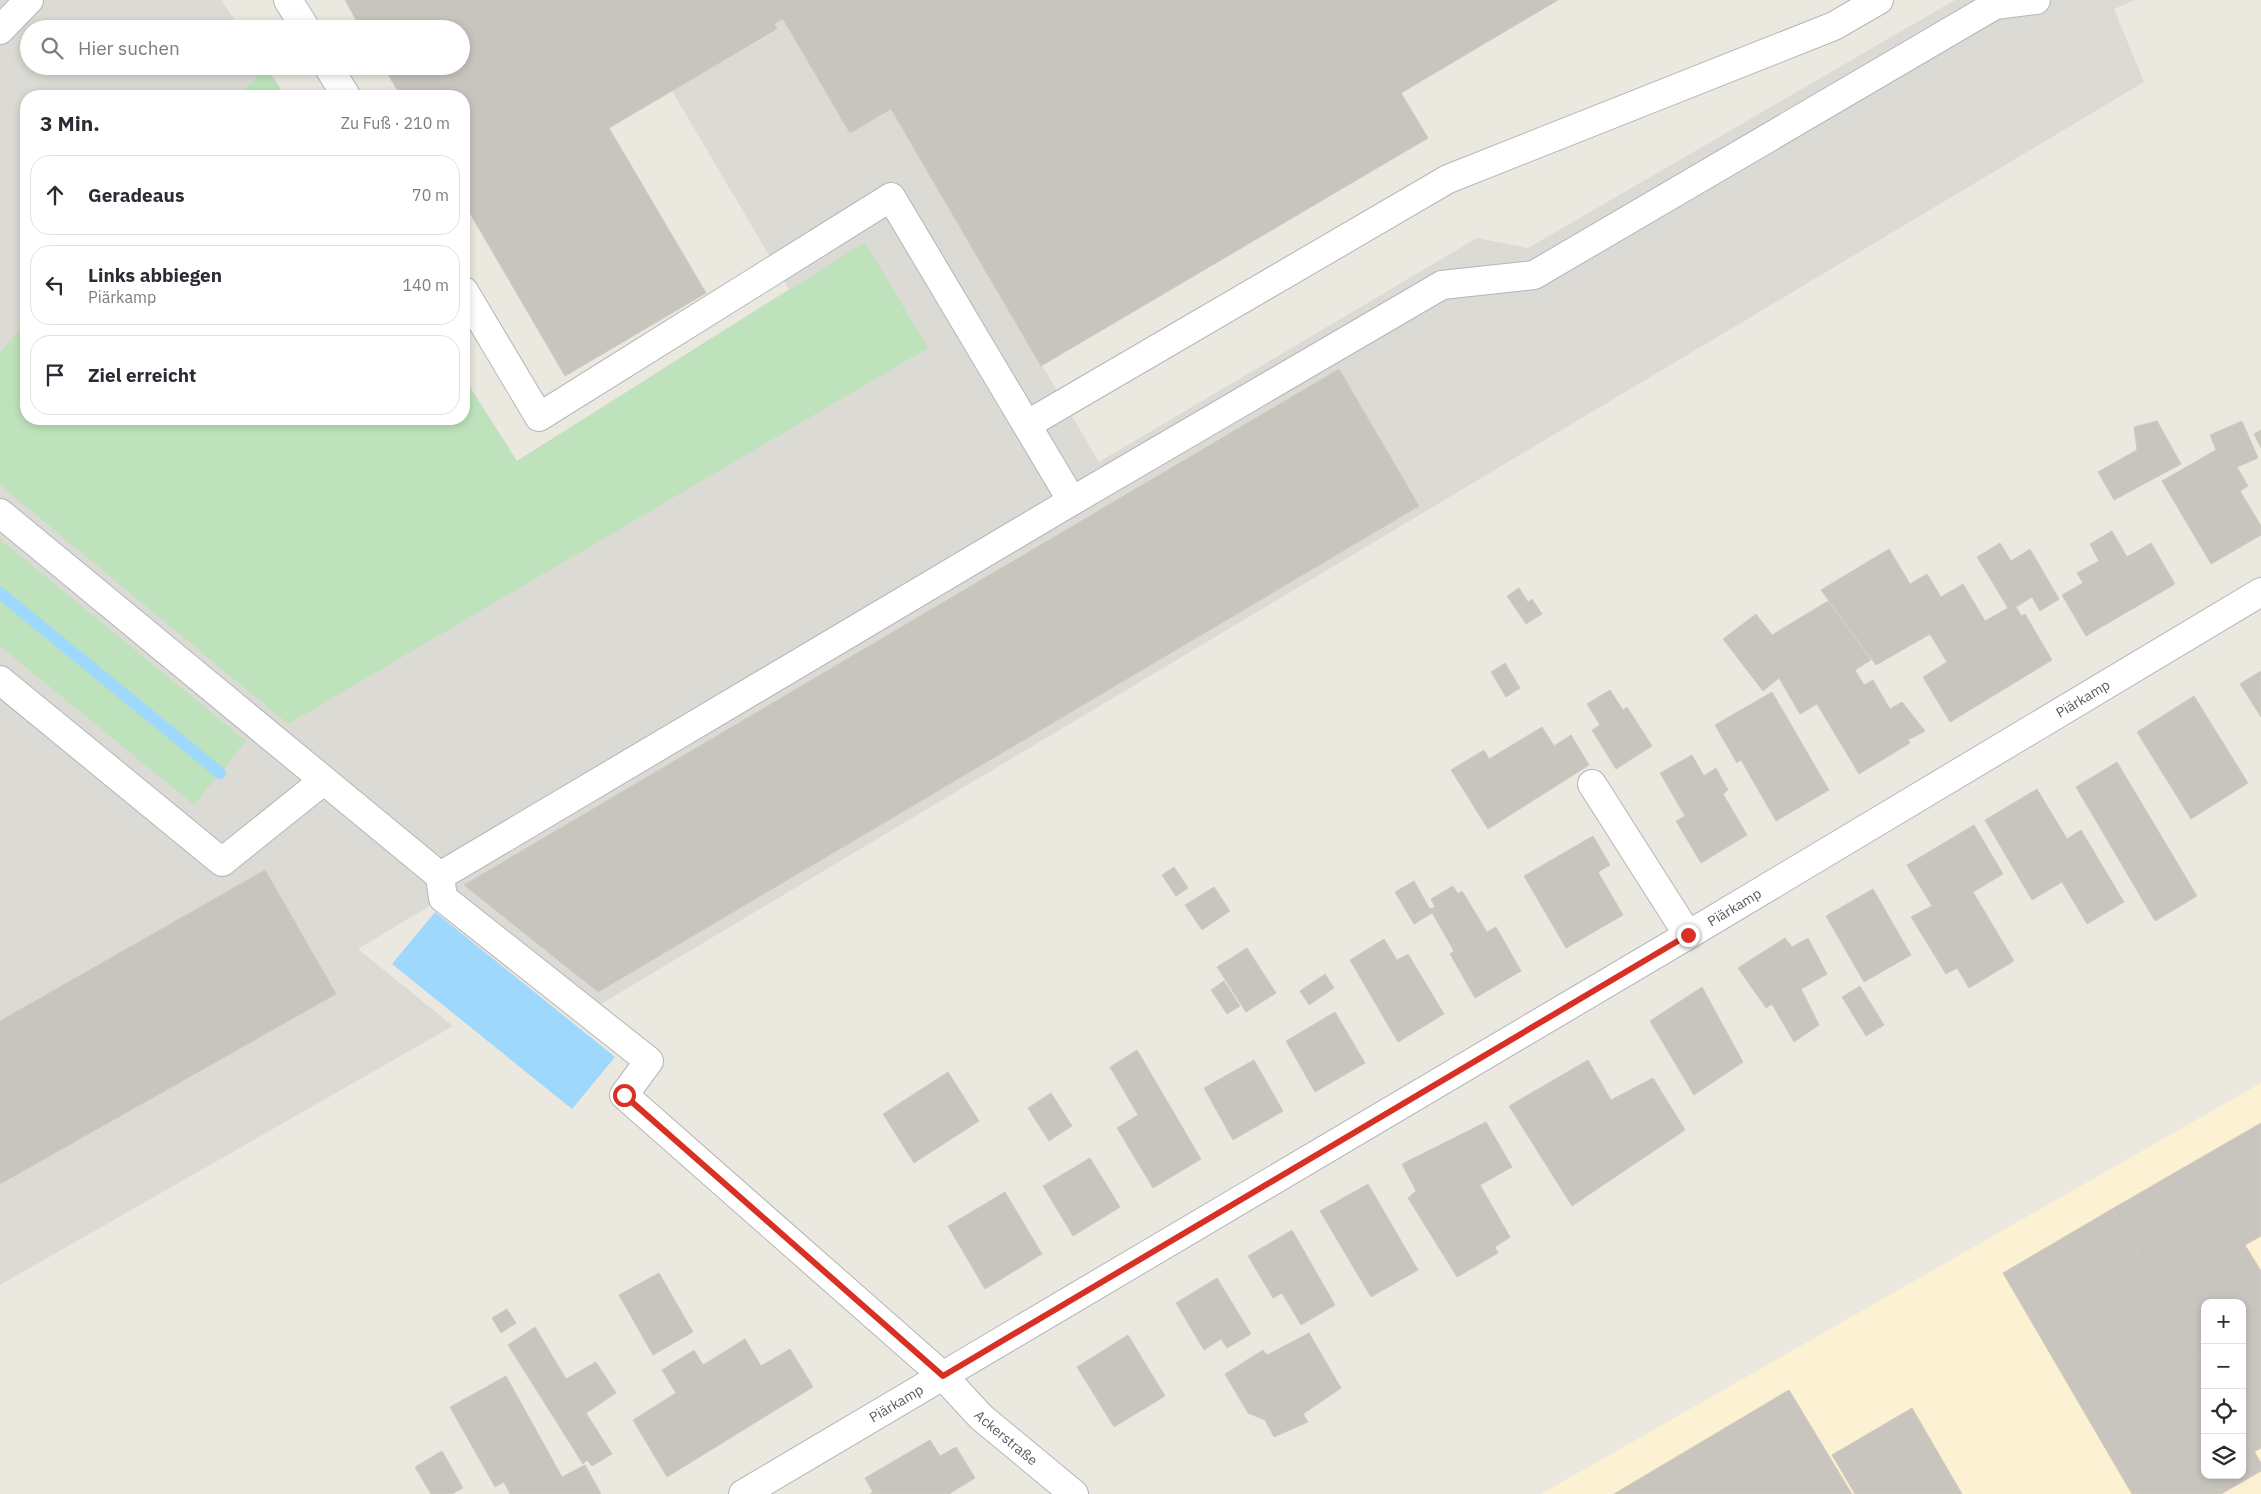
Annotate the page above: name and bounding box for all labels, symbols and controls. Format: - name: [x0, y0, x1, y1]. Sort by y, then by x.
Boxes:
- search box: [20, 20, 470, 75]
- icon: search: [38, 34, 66, 62]
- text: Hier suchen: [78, 36, 180, 60]
- text: 3 Min.: [40, 109, 100, 137]
- text: Zu Fuß · 210 m: [341, 113, 450, 133]
- icon: ahead: [41, 181, 69, 209]
- text: Geradeaus: [88, 183, 185, 207]
- text: 70 m: [412, 185, 449, 205]
- text: Links abbiegen: [88, 263, 222, 287]
- icon: left: [41, 271, 69, 299]
- text: 140 m: [402, 275, 449, 295]
- text: Piärkamp: [88, 287, 156, 307]
- icon: arrive: [41, 361, 69, 389]
- text: Ziel erreicht: [88, 363, 196, 387]
- street label: Piärkamp: [2052, 676, 2113, 722]
- street label: Piärkamp: [1704, 884, 1765, 930]
- route end: [1677, 924, 1700, 947]
- route start: [613, 1084, 636, 1107]
- map controls: [2201, 1299, 2246, 1479]
- button: +: [2201, 1299, 2246, 1344]
- button: −: [2201, 1344, 2246, 1389]
- street label: Piärkamp: [866, 1380, 927, 1426]
- button: locate: [2201, 1389, 2246, 1434]
- street label: Ackerstraße: [970, 1407, 1042, 1469]
- button: layers: [2201, 1434, 2246, 1479]

